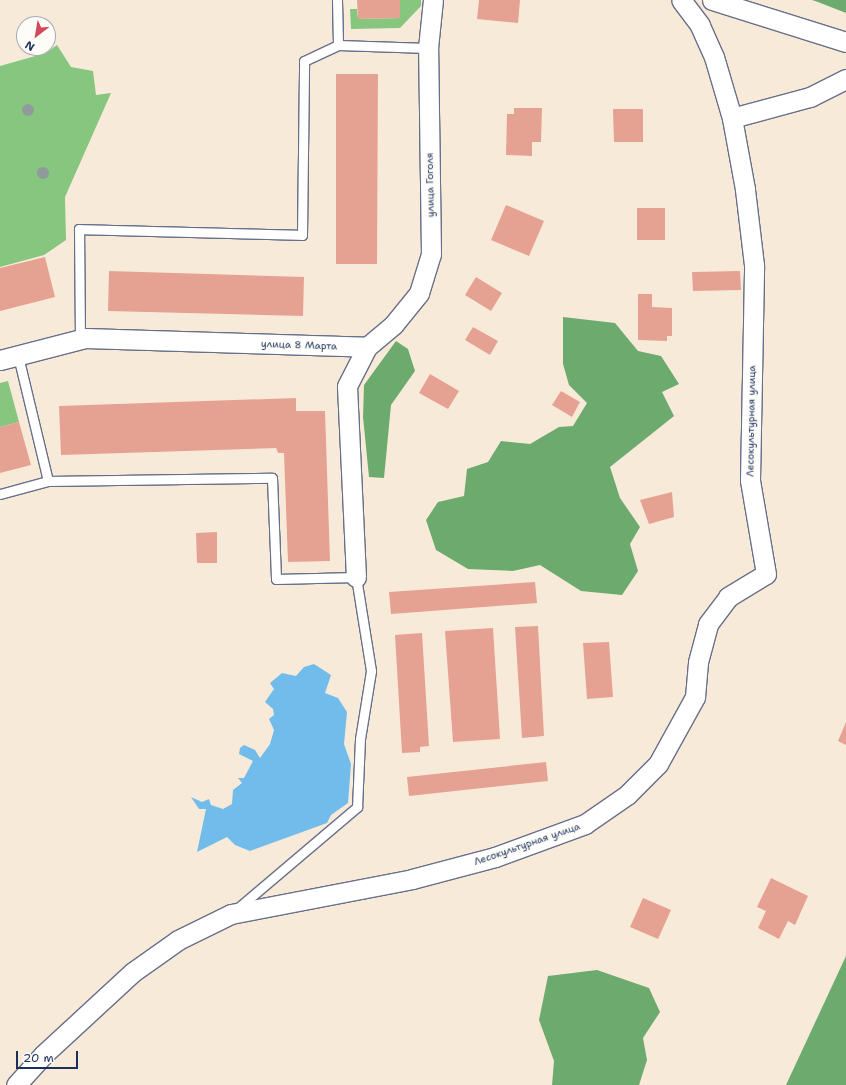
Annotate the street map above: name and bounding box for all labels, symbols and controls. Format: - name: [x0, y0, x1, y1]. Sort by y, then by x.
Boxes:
- north arrow: [16, 16, 56, 56]
- text: N: [22, 37, 38, 55]
- street label: улица Гоголя: [423, 153, 437, 217]
- street label: улица 8 Марта: [261, 338, 337, 352]
- street label: Лесокультурная улица: [744, 365, 758, 477]
- street label: Лесокультурная улица: [472, 820, 582, 868]
- scale bar: [18, 1043, 80, 1069]
- text: 20 m: [23, 1050, 54, 1066]

